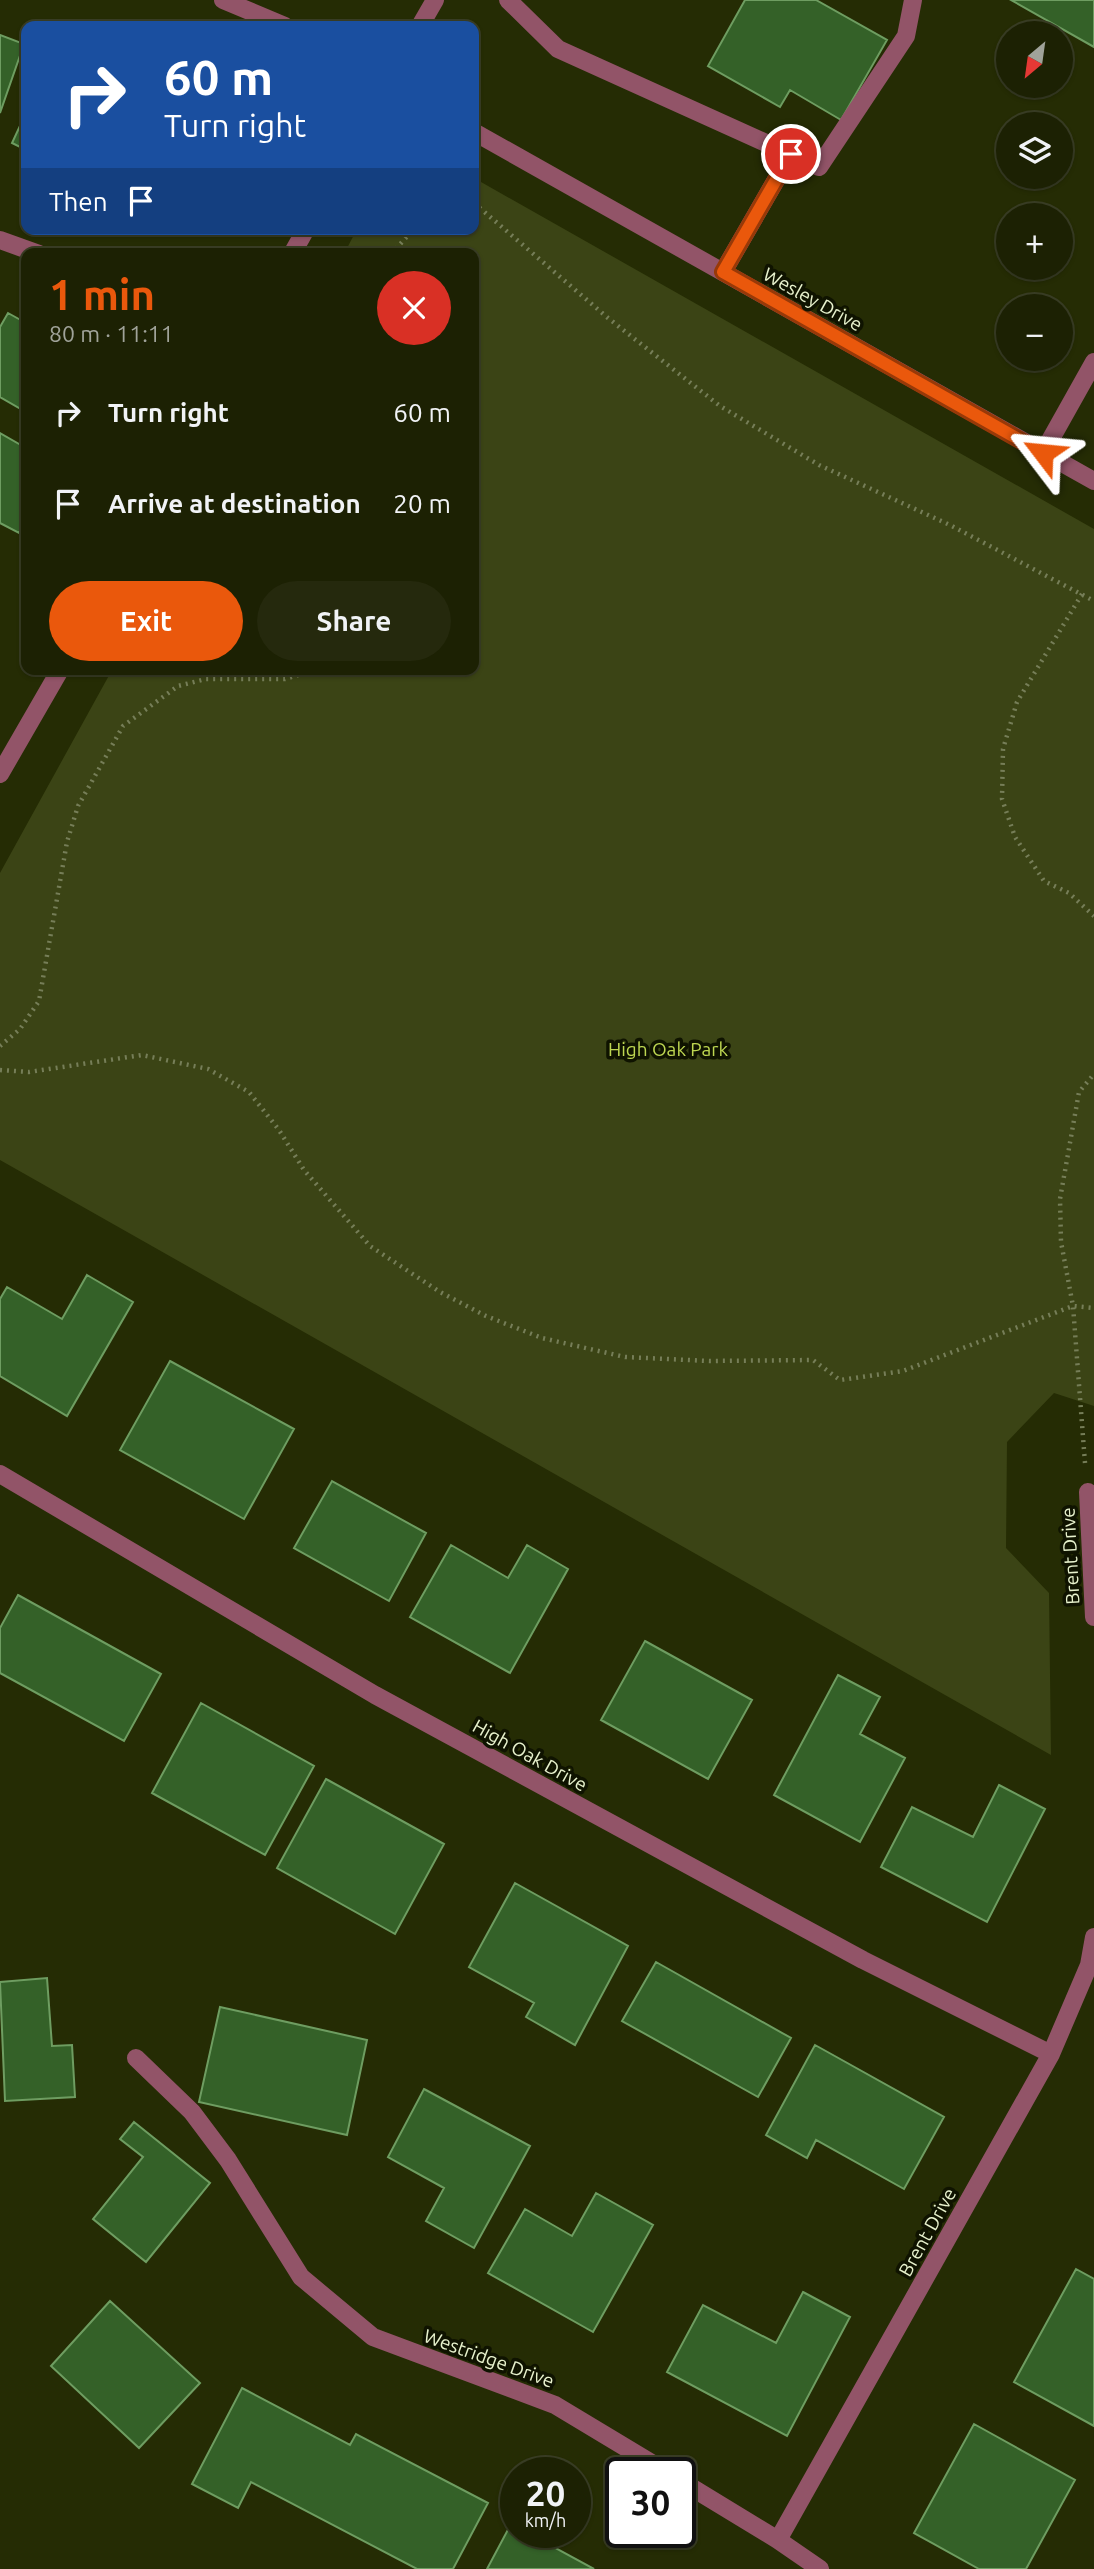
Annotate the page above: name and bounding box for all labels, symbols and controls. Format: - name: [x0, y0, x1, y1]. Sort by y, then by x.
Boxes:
- north arrow: [996, 21, 1073, 98]
- map controls: [996, 21, 1073, 371]
- icon: right: [49, 49, 140, 140]
- text: 60 m: [164, 49, 273, 104]
- text: Turn right: [164, 107, 306, 143]
- button: layers: [996, 112, 1073, 189]
- pin: [761, 124, 821, 184]
- icon: arrive: [772, 135, 810, 173]
- icon: arrive: [122, 182, 160, 220]
- text: Then: [49, 187, 108, 216]
- button: +: [996, 203, 1073, 280]
- street label: Wesley Drive: [760, 263, 866, 335]
- text: 1 min: [49, 271, 155, 318]
- button: close: [377, 271, 451, 345]
- button: −: [996, 294, 1073, 371]
- text: 80 m · 11:11: [49, 321, 174, 346]
- icon: right: [49, 394, 87, 432]
- text: Turn right: [108, 398, 229, 427]
- text: 60 m: [393, 398, 451, 427]
- position arrow: [1006, 416, 1080, 490]
- icon: arrive: [49, 485, 87, 523]
- text: Arrive at destination: [108, 489, 361, 518]
- text: 20 m: [393, 489, 451, 518]
- button: Exit: [49, 581, 243, 661]
- button: Share: [257, 581, 451, 661]
- park label: High Oak Park: [608, 1038, 728, 1060]
- street label: Brent Drive: [1056, 1507, 1084, 1605]
- street label: High Oak Drive: [469, 1715, 591, 1795]
- street label: Brent Drive: [894, 2184, 960, 2280]
- street label: Westridge Drive: [421, 2324, 557, 2392]
- speed limit sign: 30: [605, 2457, 696, 2548]
- text: 20: [526, 2473, 565, 2513]
- text: km/h: [525, 2510, 566, 2530]

